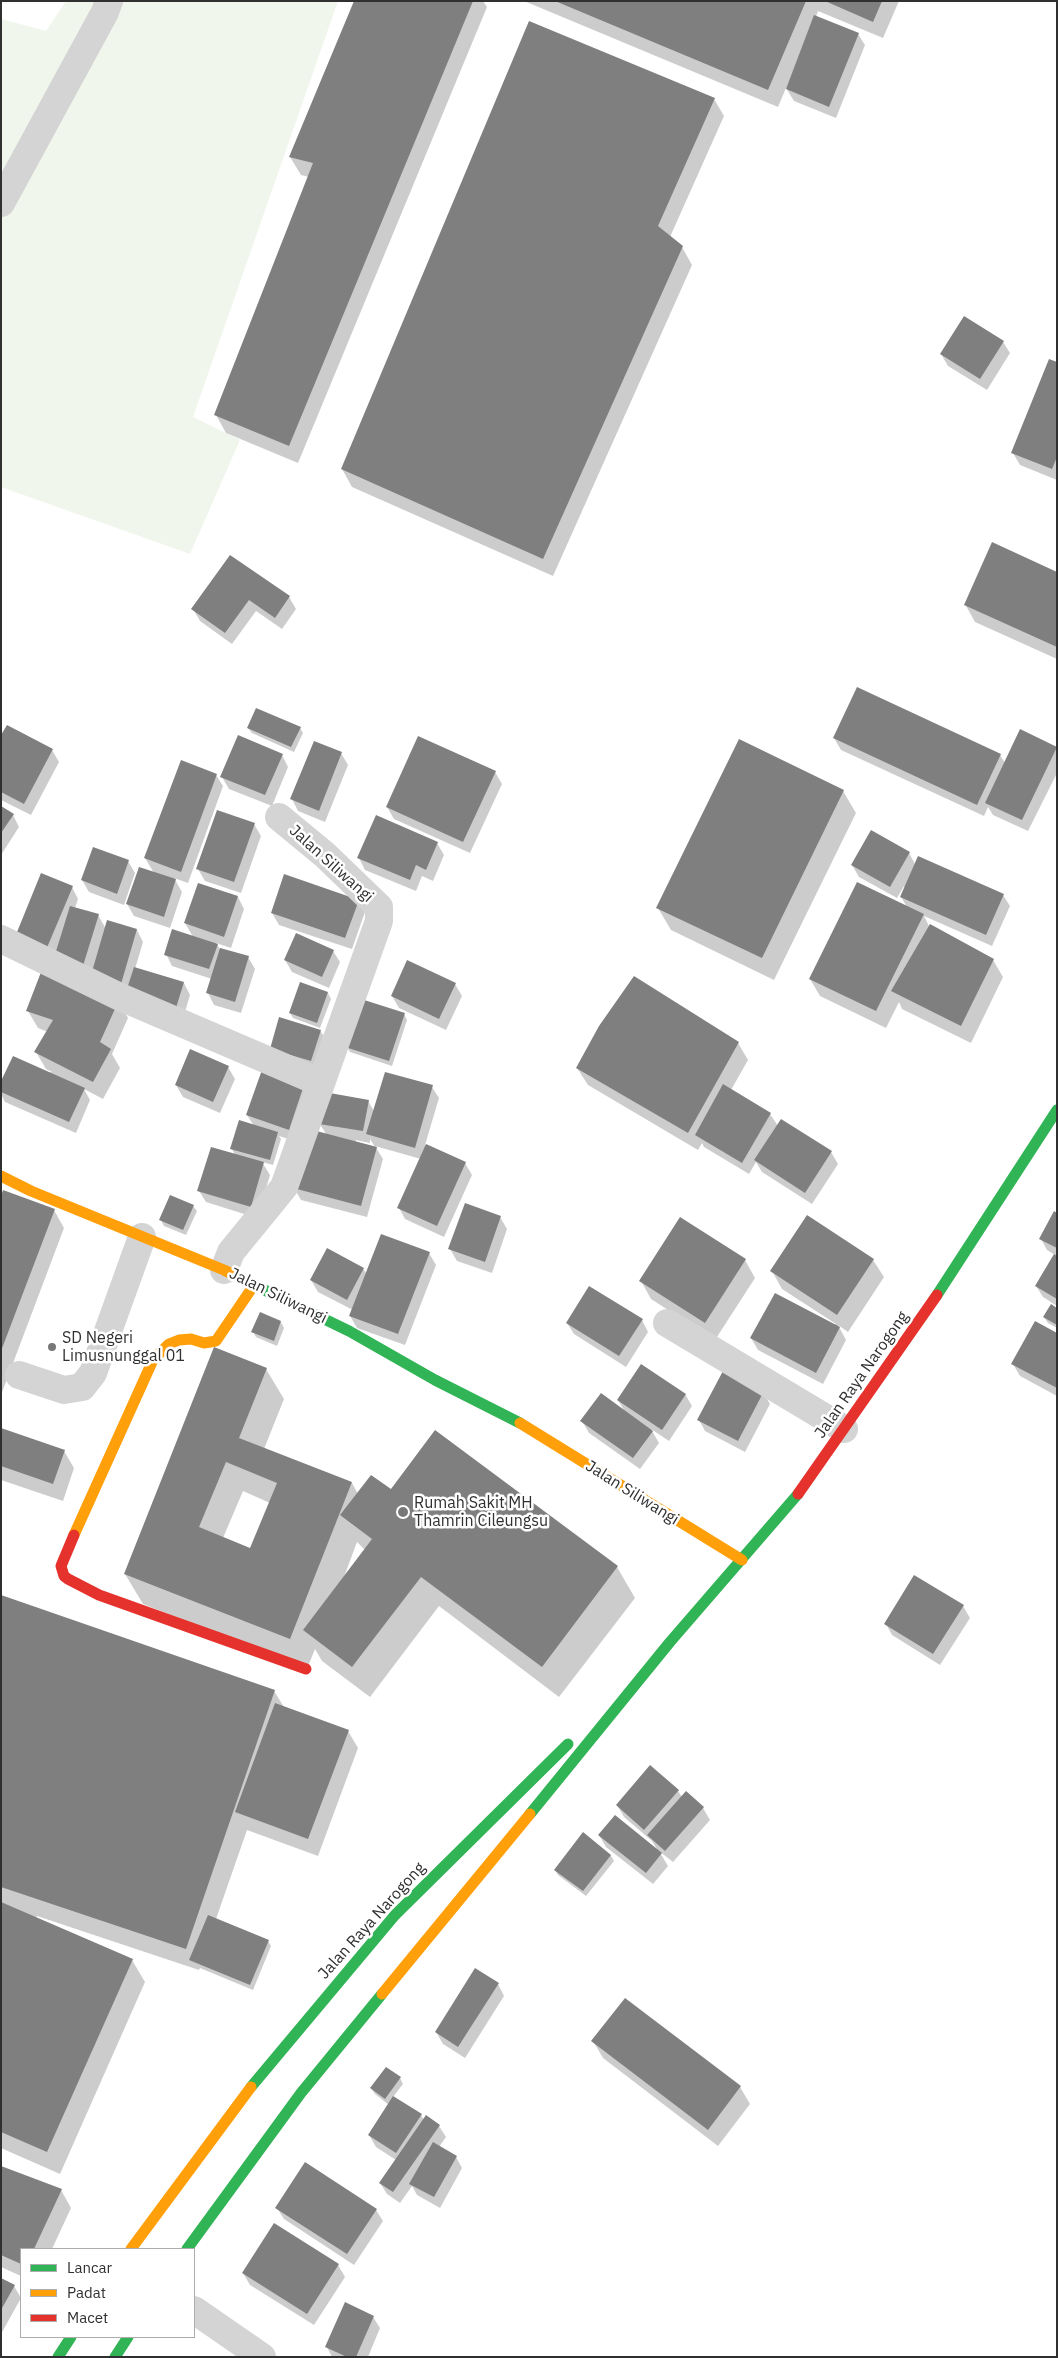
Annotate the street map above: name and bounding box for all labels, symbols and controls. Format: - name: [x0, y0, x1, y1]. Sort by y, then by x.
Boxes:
- street label: Jalan Siliwangi: [285, 821, 377, 907]
- street label: Jalan Siliwangi: [226, 1264, 330, 1328]
- street label: Jalan Raya Narogong: [811, 1308, 913, 1442]
- place label: SD Negeri Limusnunggal 01: [62, 1328, 185, 1366]
- marker: SD Negeri Limusnunggal 01: [46, 1341, 58, 1353]
- street label: Jalan Siliwangi: [582, 1457, 682, 1529]
- place label: Rumah Sakit MH Thamrin Cileungsu: [414, 1493, 548, 1531]
- marker: Rumah Sakit MH Thamrin Cileungsu: [396, 1505, 410, 1519]
- street label: Jalan Raya Narogong: [314, 1859, 430, 1983]
- legend: [20, 2248, 195, 2338]
- text: Lancar: [67, 2258, 112, 2277]
- text: Padat: [67, 2283, 106, 2302]
- text: Macet: [67, 2308, 108, 2327]

